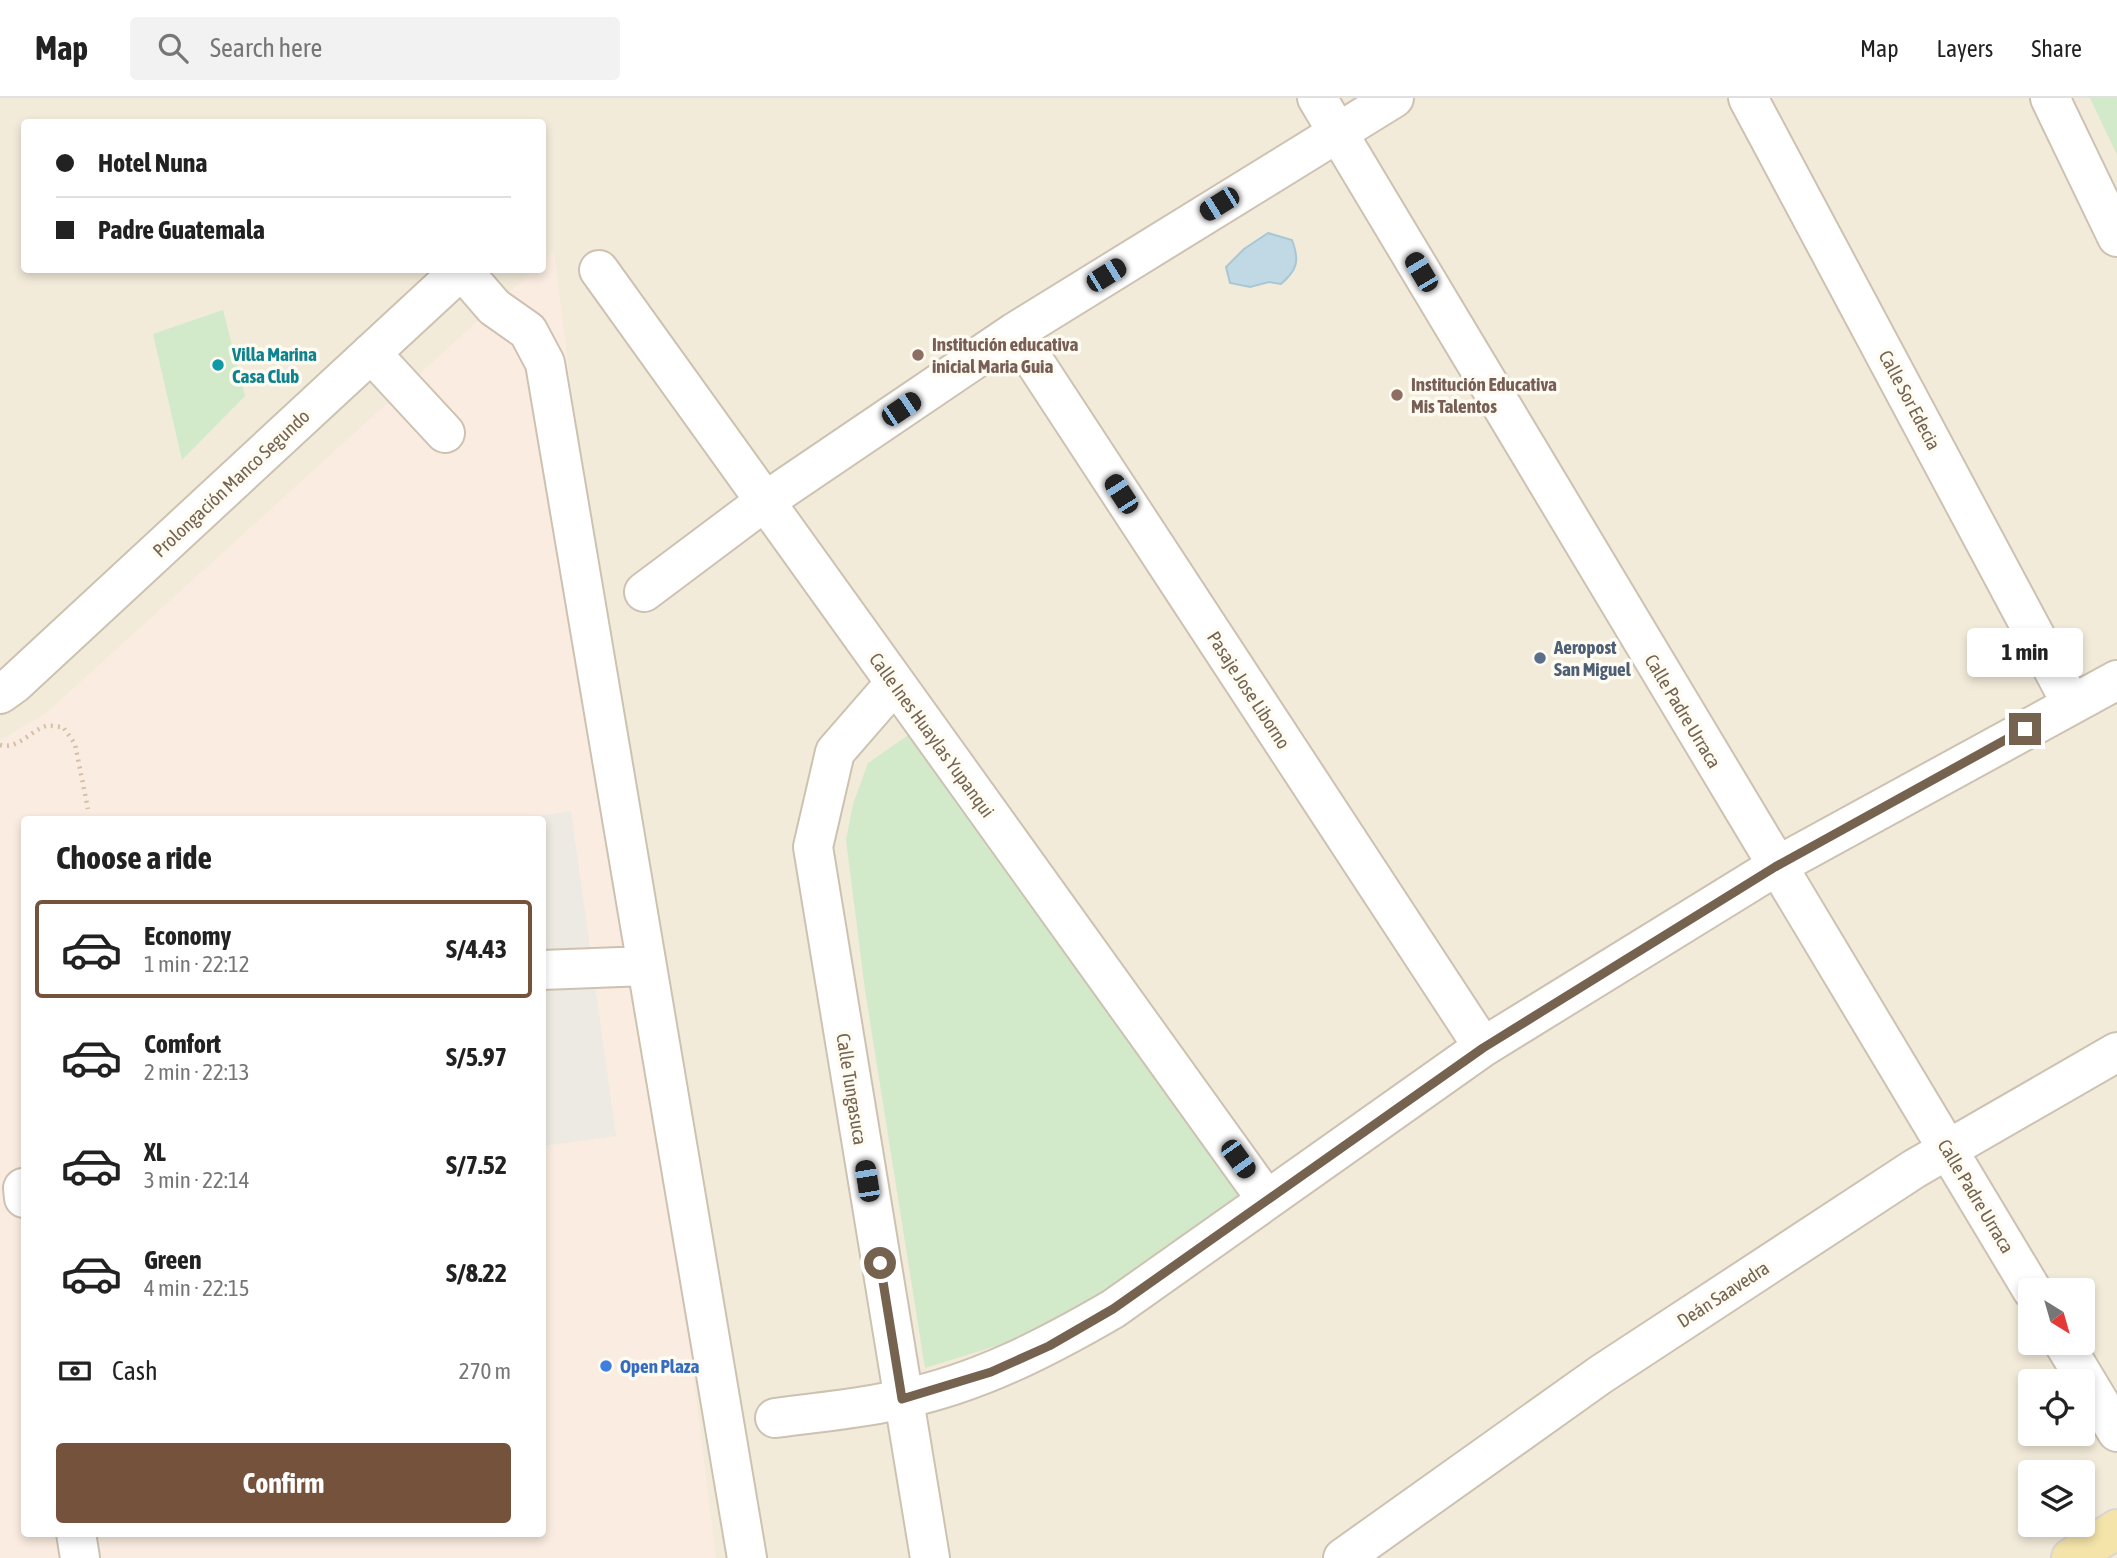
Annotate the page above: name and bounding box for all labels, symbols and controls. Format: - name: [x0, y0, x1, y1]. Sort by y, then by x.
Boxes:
- search box: [130, 17, 620, 80]
- text: Map: [35, 29, 88, 67]
- icon: search: [154, 29, 192, 67]
- text: Search here: [210, 33, 322, 63]
- text: Map: [1860, 35, 1899, 62]
- text: Layers: [1937, 35, 1993, 62]
- text: Share: [2031, 35, 2082, 62]
- text: Hotel Nuna: [98, 148, 207, 178]
- car: [1196, 184, 1243, 224]
- text: Padre Guatemala: [98, 215, 265, 245]
- car: [1402, 249, 1441, 295]
- car: [1083, 255, 1130, 295]
- place label: Institución educativa inicial Maria Guia: [932, 333, 1078, 377]
- place label: Villa Marina Casa Club: [231, 343, 317, 387]
- marker: Institución educativa inicial Maria Guia: [910, 347, 926, 363]
- street label: Calle Sor Edecia: [1875, 347, 1945, 453]
- marker: Villa Marina Casa Club: [210, 357, 226, 373]
- place label: Institución Educativa Mis Talentos: [1411, 373, 1557, 417]
- marker: Institución Educativa Mis Talentos: [1389, 387, 1405, 403]
- car: [878, 389, 925, 429]
- street label: Prolongación Manco Segundo: [148, 405, 314, 561]
- car: [1101, 471, 1142, 517]
- street label: Pasaje Jose Liborno: [1203, 627, 1295, 753]
- callout: 1 min: [1967, 628, 2083, 676]
- place label: Aeropost San Miguel: [1553, 636, 1632, 680]
- text: 1 min: [2002, 639, 2048, 665]
- street label: Calle Ines Huaylas Yupanqui: [865, 649, 999, 821]
- marker: Aeropost San Miguel: [1532, 650, 1548, 666]
- street label: Calle Padre Urraca: [1640, 650, 1726, 772]
- route end: [2009, 713, 2041, 745]
- text: Choose a ride: [56, 839, 212, 876]
- icon: car: [60, 918, 123, 981]
- text: Economy: [144, 921, 231, 951]
- text: S/4.43: [446, 934, 507, 964]
- text: 1 min · 22:12: [144, 951, 250, 977]
- icon: car: [60, 1026, 123, 1089]
- text: Comfort: [144, 1029, 221, 1059]
- street label: Calle Tungasuca: [832, 1032, 872, 1146]
- text: S/5.97: [446, 1042, 507, 1072]
- text: 2 min · 22:13: [144, 1059, 250, 1085]
- icon: car: [60, 1134, 123, 1197]
- street label: Calle Padre Urraca: [1933, 1135, 2019, 1257]
- car: [1218, 1136, 1259, 1182]
- text: XL: [144, 1137, 166, 1167]
- text: S/7.52: [446, 1150, 507, 1180]
- car: [854, 1159, 881, 1203]
- text: 3 min · 22:14: [144, 1167, 250, 1193]
- icon: car: [60, 1242, 123, 1305]
- text: Green: [144, 1245, 202, 1275]
- route start: [864, 1247, 896, 1279]
- street label: Deán Saavedra: [1673, 1256, 1773, 1332]
- text: S/8.22: [446, 1258, 507, 1288]
- text: 4 min · 22:15: [144, 1275, 250, 1301]
- north arrow: [2018, 1278, 2095, 1354]
- map controls: [2018, 1278, 2095, 1537]
- icon: cash: [56, 1352, 94, 1390]
- place label: Open Plaza: [620, 1355, 700, 1377]
- text: Cash: [112, 1356, 158, 1386]
- text: 270 m: [459, 1358, 511, 1384]
- marker: Open Plaza: [598, 1358, 614, 1374]
- button: locate: [2018, 1369, 2095, 1446]
- button: Confirm: [56, 1443, 511, 1523]
- button: layers: [2018, 1460, 2095, 1537]

